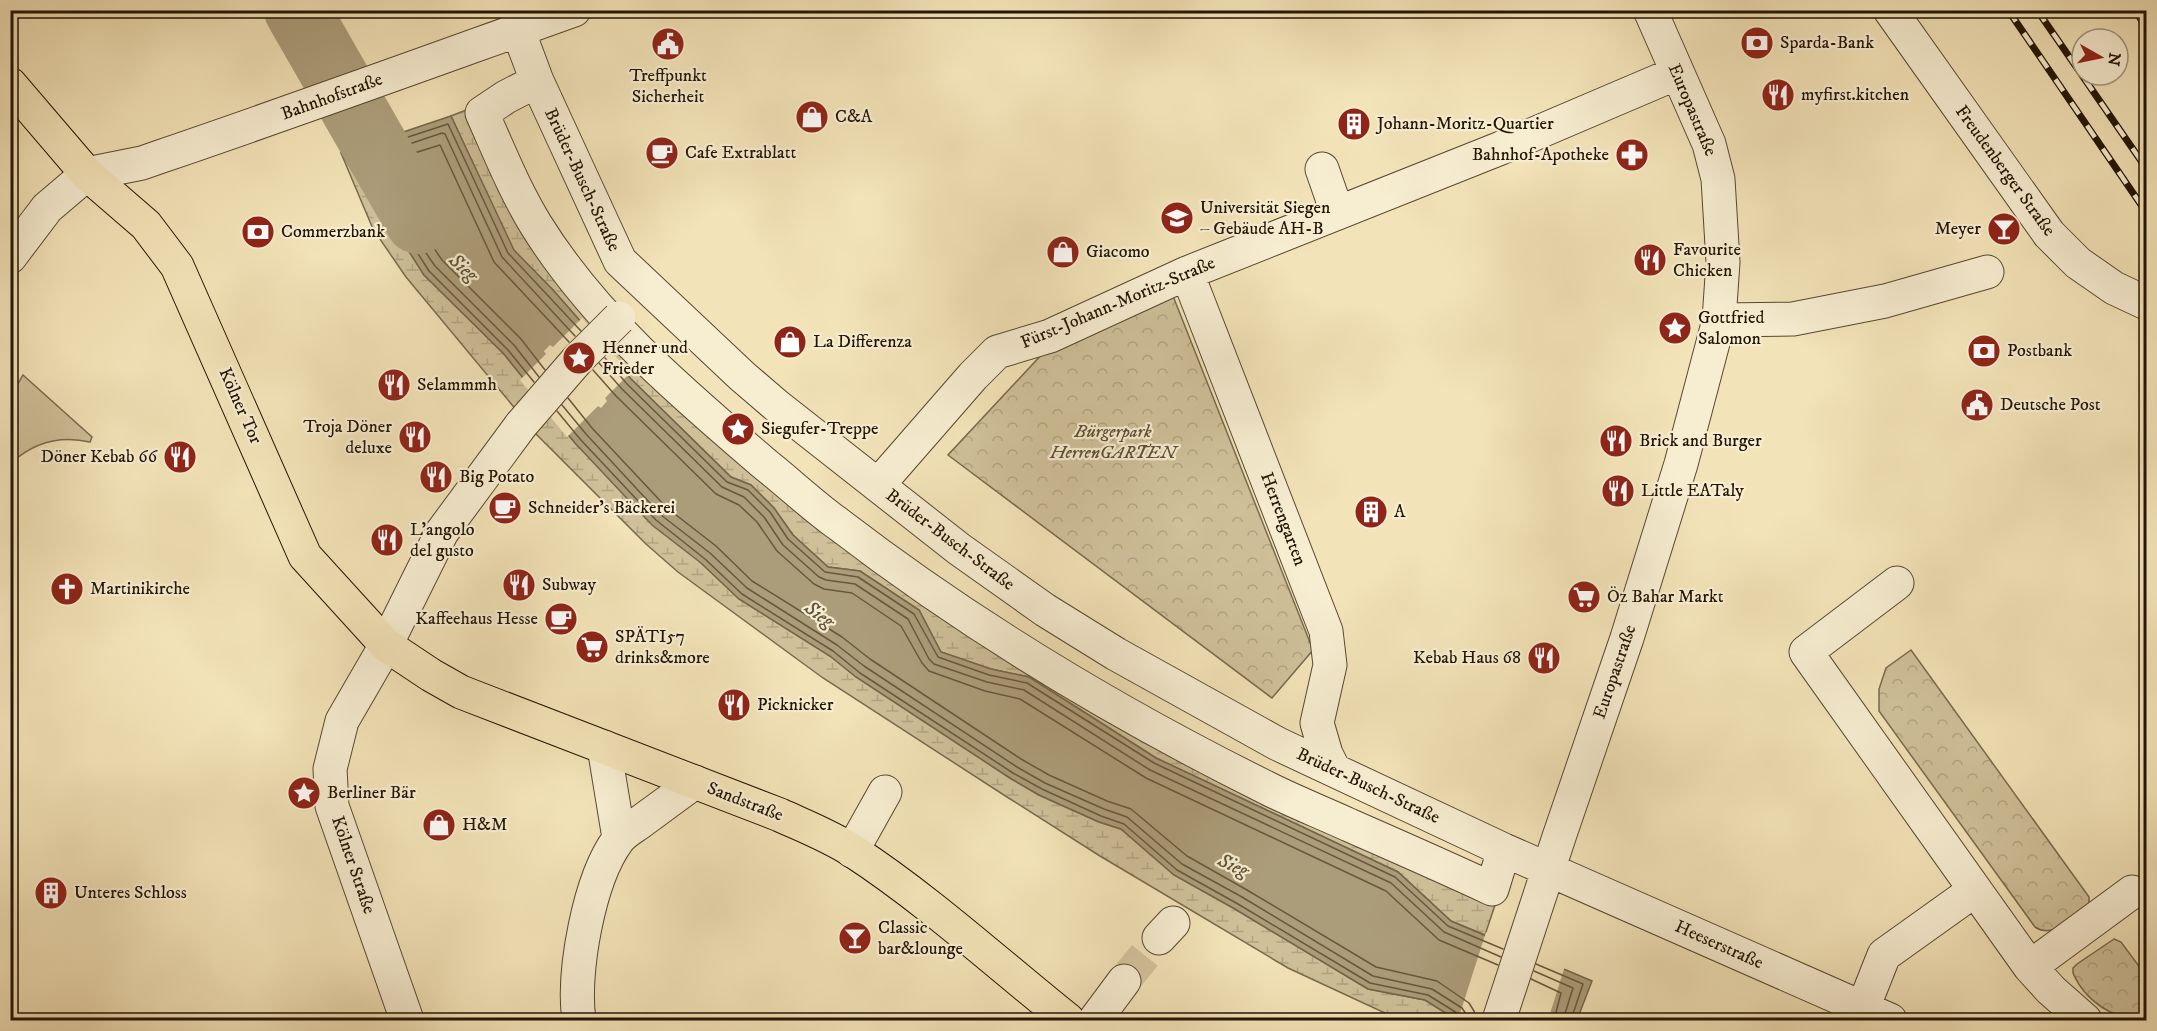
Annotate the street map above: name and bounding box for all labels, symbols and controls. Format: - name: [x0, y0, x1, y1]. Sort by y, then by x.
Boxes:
- bank icon: Sparda-Bank: [1739, 25, 1775, 61]
- public building icon: Treffpunkt Sicherheit: [650, 26, 686, 62]
- north arrow: [2070, 27, 2130, 87]
- place label: Sparda-Bank: [1780, 32, 1874, 54]
- text: N: [2103, 51, 2125, 67]
- street label: Europastraße: [1663, 61, 1721, 159]
- place label: Treffpunkt Sicherheit: [629, 65, 707, 108]
- street label: Bahnhofstraße: [278, 69, 386, 125]
- restaurant icon: myfirst.kitchen: [1760, 77, 1796, 113]
- place label: myfirst.kitchen: [1801, 84, 1910, 106]
- shop icon: C&A: [794, 99, 830, 135]
- street label: Freudenberger Straße: [1950, 101, 2060, 241]
- street label: Brüder-Busch-Straße: [539, 105, 625, 255]
- place label: C&A: [835, 106, 873, 128]
- building icon: Johann-Moritz-Quartier: [1336, 106, 1372, 142]
- place label: Johann-Moritz-Quartier: [1375, 113, 1554, 135]
- cafe icon: Cafe Extrablatt: [644, 135, 680, 171]
- pharmacy icon: Bahnhof-Apotheke: [1614, 137, 1650, 173]
- place label: Cafe Extrablatt: [685, 142, 796, 164]
- place label: Bahnhof-Apotheke: [1472, 144, 1609, 166]
- place label: Universität Siegen – Gebäude AH-B: [1200, 197, 1331, 240]
- school or university icon: Universität Siegen – Gebäude AH-B: [1159, 200, 1195, 236]
- bar icon: Meyer: [1986, 211, 2022, 247]
- bank icon: Commerzbank: [240, 214, 276, 250]
- place label: Meyer: [1935, 218, 1981, 240]
- place label: Commerzbank: [281, 221, 385, 243]
- shop icon: Giacomo: [1045, 234, 1081, 270]
- place label: Favourite Chicken: [1673, 239, 1741, 282]
- place label: Giacomo: [1086, 241, 1150, 263]
- restaurant icon: Favourite Chicken: [1632, 242, 1668, 278]
- water label: Sieg: [442, 248, 484, 289]
- street label: Fürst-Johann-Moritz-Straße: [1018, 252, 1218, 354]
- place label: Gottfried Salomon: [1698, 307, 1764, 350]
- place icon: Gottfried Salomon: [1657, 310, 1693, 346]
- shop icon: La Differenza: [772, 324, 808, 360]
- place label: La Differenza: [813, 331, 912, 353]
- bank icon: Postbank: [1966, 333, 2002, 369]
- place label: Henner und Frieder: [602, 337, 688, 380]
- place icon: Henner und Frieder: [561, 340, 597, 376]
- place label: Postbank: [2007, 340, 2072, 362]
- street label: Kölner Tor: [213, 365, 267, 448]
- restaurant icon: Selammmh: [376, 367, 412, 403]
- place label: Selammmh: [417, 374, 498, 396]
- public building icon: Deutsche Post: [1959, 387, 1995, 423]
- place label: Deutsche Post: [2000, 394, 2101, 416]
- place icon: Siegufer-Treppe: [720, 411, 756, 447]
- place label: Troja Döner deluxe: [303, 416, 392, 459]
- place label: Siegufer-Treppe: [761, 418, 879, 440]
- restaurant icon: Troja Döner deluxe: [397, 419, 433, 455]
- park label: Bürgerpark HerrenGARTEN: [1049, 421, 1180, 464]
- restaurant icon: Brick and Burger: [1598, 423, 1634, 459]
- place label: Brick and Burger: [1639, 430, 1762, 452]
- restaurant icon: Döner Kebab 66: [162, 439, 198, 475]
- place label: Döner Kebab 66: [40, 446, 158, 468]
- restaurant icon: Big Potato: [418, 459, 454, 495]
- place label: Big Potato: [459, 466, 535, 488]
- street label: Herrengarten: [1255, 469, 1311, 569]
- restaurant icon: Little EATaly: [1600, 473, 1636, 509]
- place label: Little EATaly: [1641, 480, 1744, 502]
- street label: Brüder-Busch-Straße: [881, 484, 1019, 596]
- cafe icon: Schneider's Bäckerei: [487, 490, 523, 526]
- building icon: A: [1353, 494, 1389, 530]
- place label: Schneider's Bäckerei: [528, 497, 675, 519]
- place label: A: [1394, 501, 1406, 523]
- place label: L’angolo del gusto: [410, 519, 475, 562]
- restaurant icon: L’angolo del gusto: [369, 522, 405, 558]
- restaurant icon: Subway: [501, 567, 537, 603]
- church icon: Martinikirche: [49, 571, 85, 607]
- place label: Subway: [542, 574, 597, 596]
- place label: Martinikirche: [90, 578, 190, 600]
- supermarket icon: Öz Bahar Markt: [1566, 579, 1602, 615]
- place label: Öz Bahar Markt: [1607, 586, 1724, 608]
- water label: Sieg: [798, 595, 840, 635]
- cafe icon: Kaffeehaus Hesse: [543, 601, 579, 637]
- place label: Kaffeehaus Hesse: [415, 608, 538, 630]
- street label: Europastraße: [1589, 622, 1641, 722]
- place label: SPÄTI57 drinks&more: [615, 626, 710, 669]
- supermarket icon: SPÄTI57 drinks&more: [574, 629, 610, 665]
- restaurant icon: Kebab Haus 68: [1526, 640, 1562, 676]
- place label: Kebab Haus 68: [1413, 647, 1521, 669]
- restaurant icon: Picknicker: [716, 687, 752, 723]
- place label: Picknicker: [757, 694, 834, 716]
- street label: Brüder-Busch-Straße: [1293, 743, 1443, 829]
- place icon: Berliner Bär: [286, 775, 322, 811]
- street label: Sandstraße: [704, 777, 786, 827]
- place label: Berliner Bär: [327, 782, 416, 804]
- shop icon: H&M: [421, 807, 457, 843]
- street label: Kölner Straße: [326, 813, 380, 917]
- place label: H&M: [462, 814, 507, 836]
- water label: Sieg: [1213, 848, 1254, 885]
- building icon: Unteres Schloss: [33, 875, 69, 911]
- place label: Unteres Schloss: [74, 882, 187, 904]
- street label: Heeserstraße: [1671, 916, 1767, 974]
- place label: Classic bar&lounge: [878, 917, 963, 960]
- bar icon: Classic bar&lounge: [837, 920, 873, 956]

